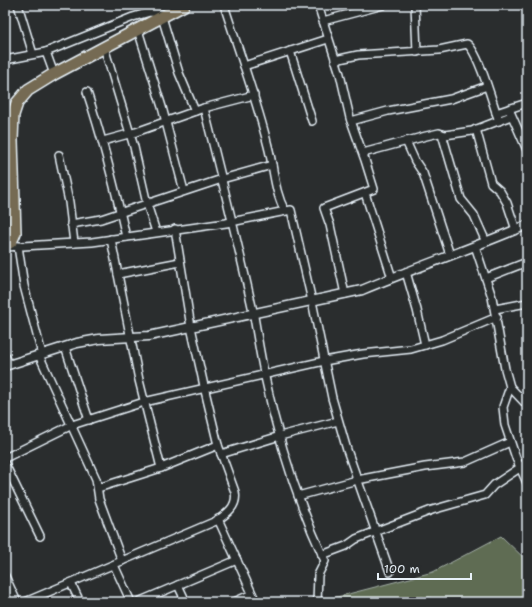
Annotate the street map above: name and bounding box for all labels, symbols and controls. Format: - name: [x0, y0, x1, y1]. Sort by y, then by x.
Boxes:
- scale bar: [378, 555, 471, 581]
- text: 100 m: [384, 561, 420, 577]

